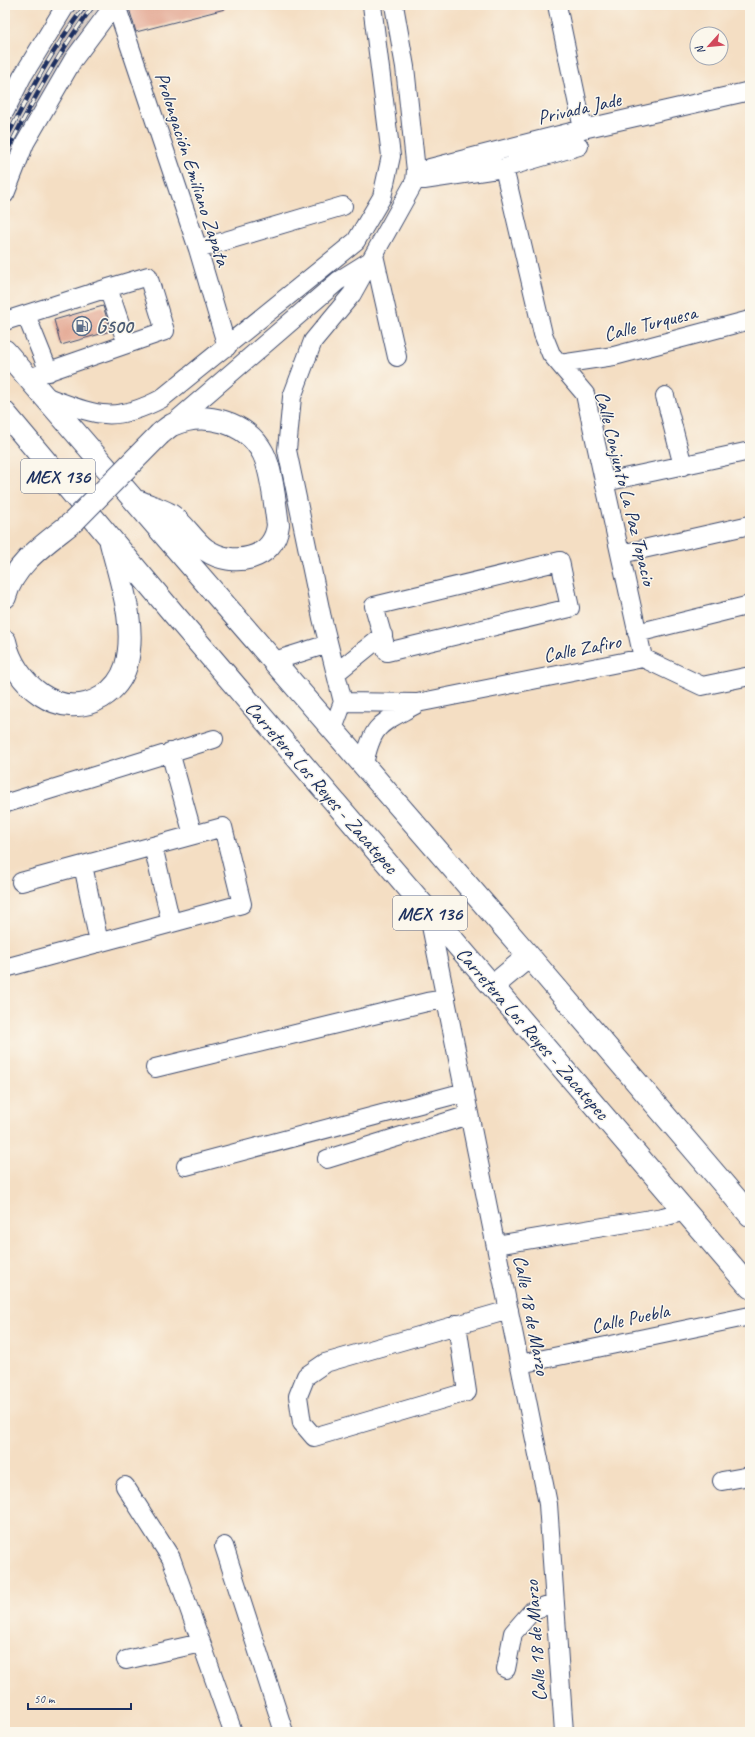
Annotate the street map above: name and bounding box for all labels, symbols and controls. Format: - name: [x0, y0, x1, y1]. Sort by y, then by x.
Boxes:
- north arrow: [689, 26, 729, 66]
- text: N: [691, 42, 708, 57]
- street label: Prolongación Emiliano Zapata: [149, 69, 236, 270]
- street label: Privada Jade: [535, 86, 625, 130]
- street label: Calle Turquesa: [601, 299, 701, 347]
- place label: G500: [96, 314, 135, 339]
- fuel station icon: G500: [71, 315, 93, 337]
- street label: Calle Conjunto La Paz Topacio: [589, 388, 662, 590]
- road number: MEX 136: [21, 459, 95, 493]
- street label: Calle Zafiro: [541, 629, 624, 668]
- street label: Carretera Los Reyes - Zacatepec: [240, 696, 404, 880]
- road number: MEX 136: [393, 896, 467, 930]
- street label: Carretera Los Reyes - Zacatepec: [451, 942, 615, 1126]
- street label: Calle 18 de Marzo: [508, 1253, 556, 1378]
- street label: Calle Puebla: [589, 1298, 673, 1339]
- street label: Calle 18 de Marzo: [519, 1579, 552, 1702]
- scale bar: [28, 1685, 131, 1711]
- text: 50 m: [34, 1691, 56, 1707]

